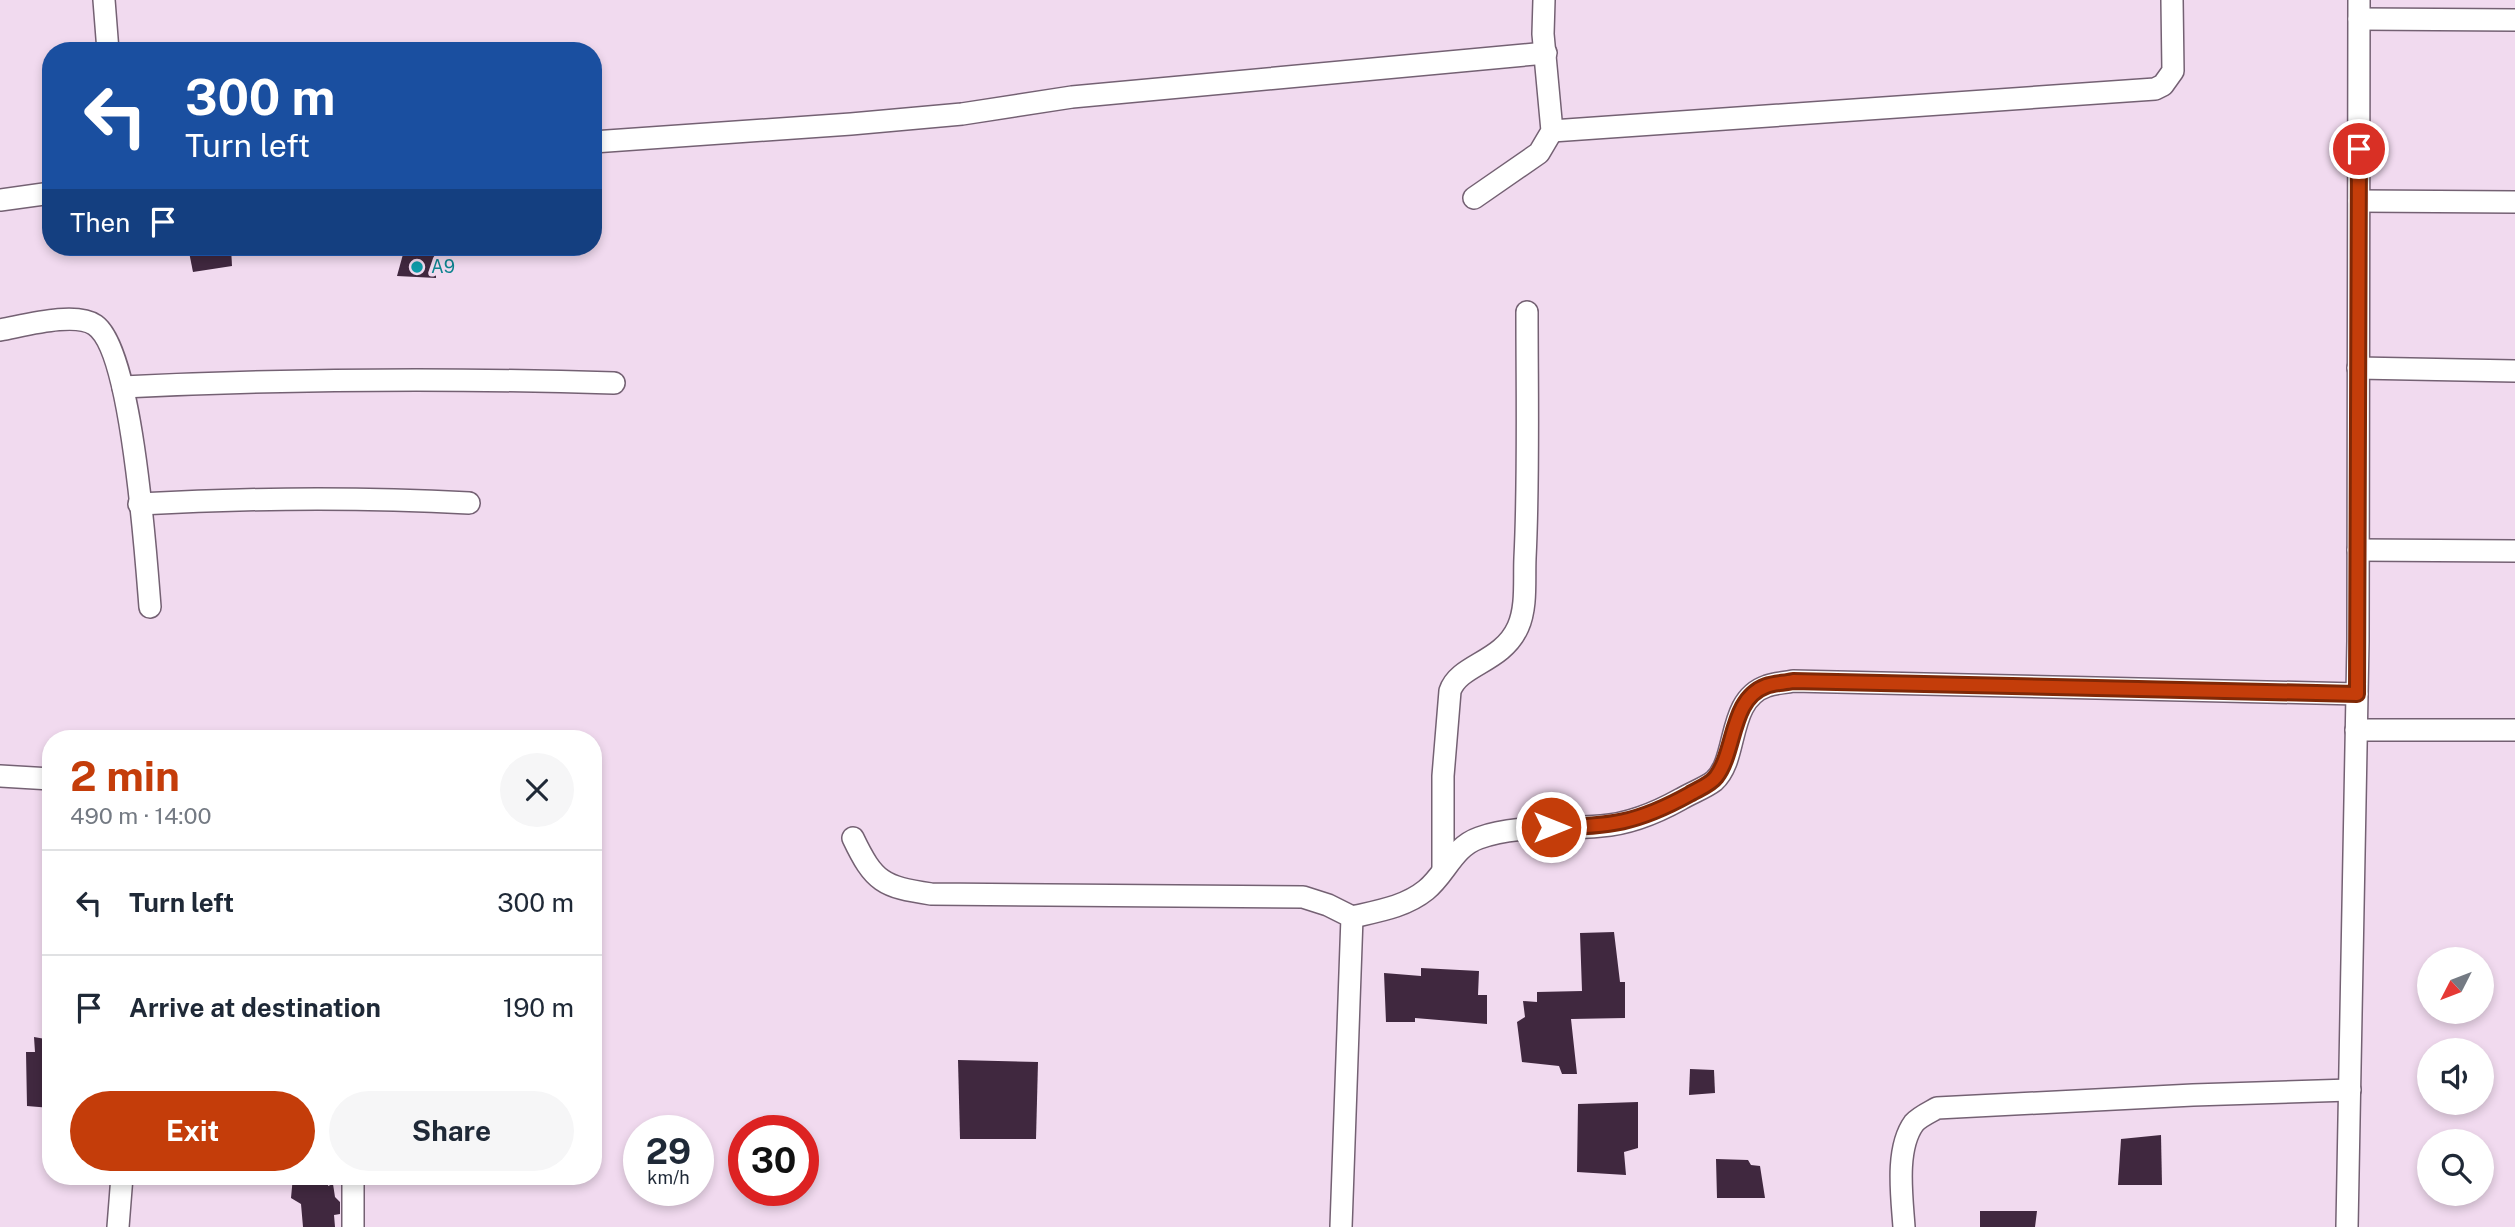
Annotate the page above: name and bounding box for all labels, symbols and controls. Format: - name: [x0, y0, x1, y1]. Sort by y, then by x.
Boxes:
- text: 300 m: [185, 68, 335, 126]
- icon: left: [70, 70, 161, 161]
- pin: [2329, 119, 2389, 179]
- text: Turn left: [185, 127, 310, 164]
- icon: arrive: [2340, 130, 2378, 168]
- icon: arrive: [144, 203, 182, 241]
- text: Then: [70, 207, 130, 238]
- place label: A9: [431, 256, 455, 277]
- marker: A9: [409, 259, 425, 275]
- text: 2 min: [70, 751, 180, 800]
- button: close: [500, 753, 574, 827]
- position arrow: [1514, 790, 1588, 864]
- text: 490 m · 14:00: [70, 802, 212, 829]
- icon: left: [70, 884, 108, 922]
- text: Turn left: [129, 887, 234, 918]
- text: 300 m: [497, 887, 574, 918]
- north arrow: [2417, 947, 2494, 1024]
- map controls: [2417, 947, 2494, 1206]
- icon: arrive: [70, 989, 108, 1027]
- text: Arrive at destination: [129, 992, 381, 1023]
- text: 190 m: [503, 992, 574, 1023]
- button: sound: [2417, 1038, 2494, 1115]
- button: Exit: [70, 1091, 315, 1171]
- button: Share: [329, 1091, 574, 1171]
- speed limit sign: 30: [728, 1115, 819, 1206]
- button: search: [2417, 1129, 2494, 1206]
- text: 29: [646, 1131, 691, 1172]
- text: km/h: [647, 1167, 690, 1188]

